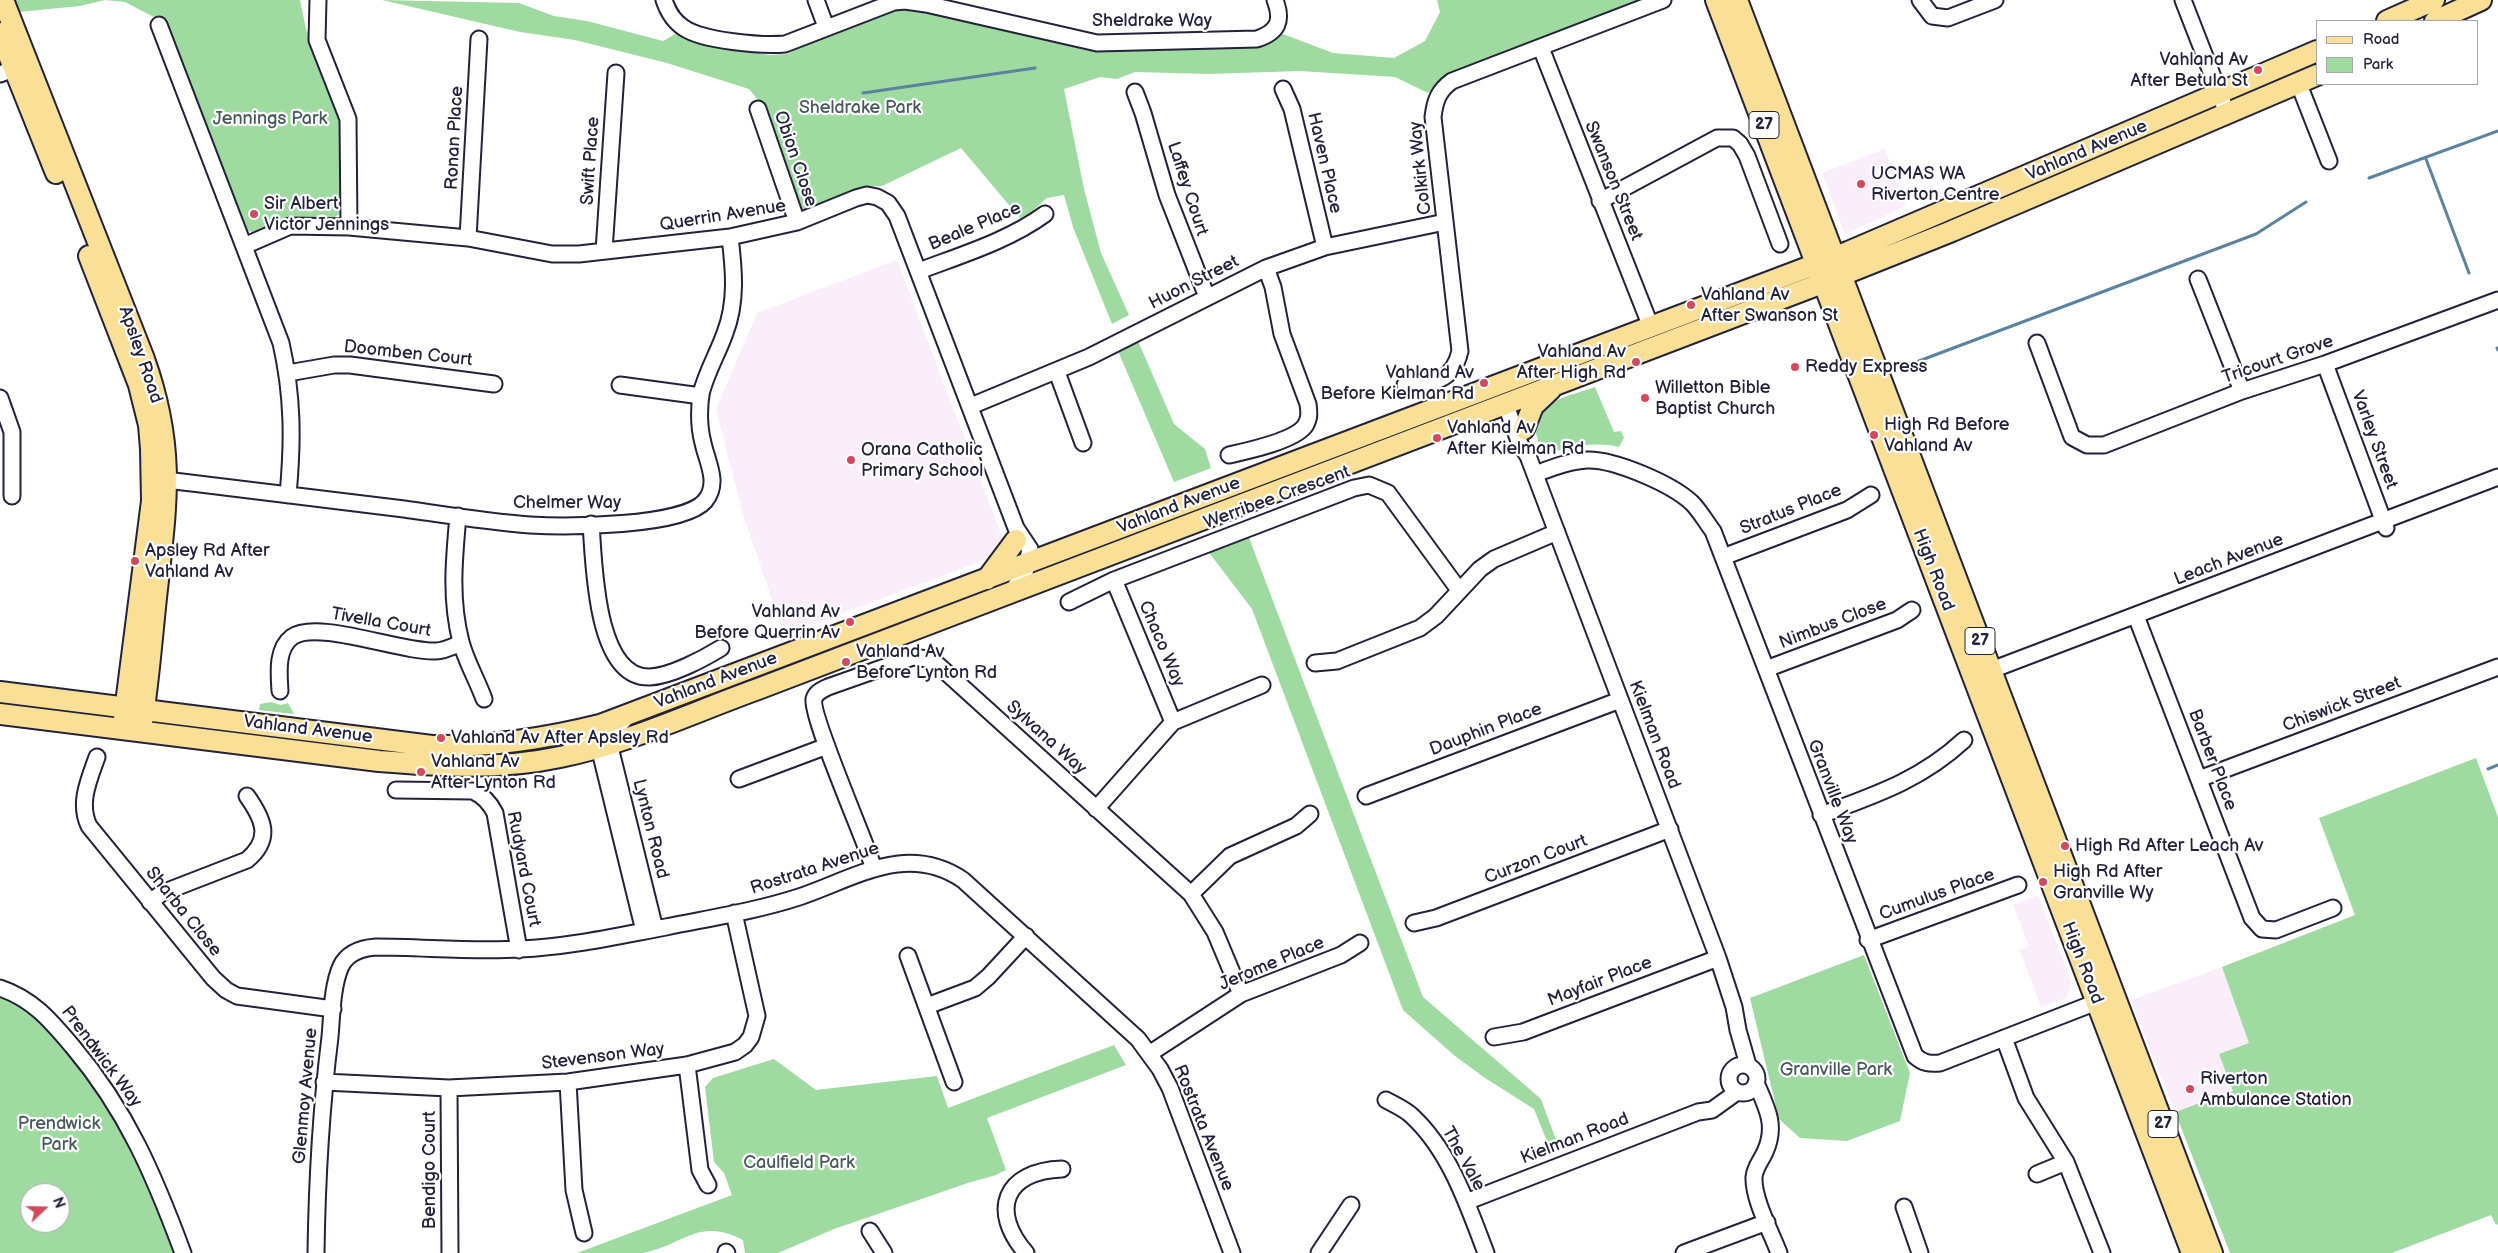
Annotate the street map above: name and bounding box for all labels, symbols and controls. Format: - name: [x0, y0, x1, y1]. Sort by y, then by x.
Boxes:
- street label: Sheldrake Way: [1092, 10, 1212, 32]
- legend: [2316, 20, 2478, 85]
- text: Road: [2363, 30, 2399, 49]
- place label: Vahland Av After Betula St: [2131, 49, 2248, 92]
- text: Park: [2363, 55, 2393, 74]
- marker: Vahland Av After Betula St: [2252, 64, 2264, 76]
- street label: Ronan Place: [441, 85, 469, 191]
- park label: Sheldrake Park: [799, 97, 921, 119]
- park label: Jennings Park: [213, 108, 327, 130]
- street label: Obion Close: [769, 108, 821, 210]
- street label: Haven Place: [1302, 110, 1346, 216]
- road number: 27: [1749, 112, 1779, 138]
- street label: Swift Place: [577, 116, 605, 206]
- street label: Vahland Avenue: [2023, 116, 2151, 186]
- street label: Swanson Street: [1579, 118, 1647, 244]
- street label: Colkirk Way: [1405, 120, 1437, 216]
- street label: Laffey Court: [1162, 139, 1212, 239]
- place label: UCMAS WA Riverton Centre: [1871, 163, 1999, 205]
- marker: UCMAS WA Riverton Centre: [1855, 178, 1867, 190]
- place label: Sir Albert Victor Jennings: [264, 193, 389, 235]
- street label: Querrin Avenue: [658, 195, 788, 237]
- street label: Beale Place: [926, 198, 1024, 256]
- marker: Sir Albert Victor Jennings: [248, 208, 260, 220]
- street label: Huon Street: [1146, 251, 1242, 315]
- place label: Vahland Av After Swanson St: [1701, 284, 1838, 326]
- marker: Vahland Av After Swanson St: [1685, 299, 1697, 311]
- street label: Apsley Road: [113, 304, 167, 406]
- street label: Tricourt Grove: [2220, 331, 2336, 389]
- street label: Doomben Court: [343, 337, 473, 371]
- place label: Vahland Av After High Rd: [1517, 341, 1626, 384]
- marker: Vahland Av After High Rd: [1630, 356, 1642, 368]
- place label: Reddy Express: [1805, 356, 1927, 378]
- marker: Reddy Express: [1789, 361, 1801, 373]
- place label: Vahland Av Before Kielman Rd: [1321, 362, 1474, 404]
- marker: Vahland Av Before Kielman Rd: [1478, 377, 1490, 389]
- place label: Willetton Bible Baptist Church: [1655, 377, 1775, 419]
- street label: Varley Street: [2346, 388, 2402, 492]
- marker: Willetton Bible Baptist Church: [1639, 392, 1651, 404]
- place label: High Rd Before Vahland Av: [1884, 414, 2009, 456]
- place label: Vahland Av After Kielman Rd: [1447, 417, 1584, 459]
- marker: High Rd Before Vahland Av: [1868, 429, 1880, 441]
- marker: Vahland Av After Kielman Rd: [1431, 432, 1443, 444]
- place label: Orana Catholic Primary School: [861, 439, 983, 482]
- marker: Orana Catholic Primary School: [845, 454, 857, 466]
- street label: Werribee Crescent: [1201, 462, 1353, 534]
- street label: Vahland Avenue: [1115, 473, 1243, 539]
- street label: Stratus Place: [1737, 480, 1845, 540]
- street label: Chelmer Way: [513, 492, 621, 514]
- street label: High Road: [1907, 526, 1959, 614]
- street label: Leach Avenue: [2171, 529, 2287, 591]
- place label: Apsley Rd After Vahland Av: [145, 540, 269, 582]
- marker: Apsley Rd After Vahland Av: [129, 555, 141, 567]
- street label: Nimbus Close: [1776, 594, 1890, 654]
- street label: Chaco Way: [1133, 598, 1189, 690]
- place label: Vahland Av Before Querrin Av: [694, 601, 840, 644]
- street label: Tivella Court: [329, 604, 433, 642]
- marker: Vahland Av Before Querrin Av: [844, 616, 856, 628]
- road number: 27: [1965, 627, 1995, 654]
- place label: Vahland Av Before Lynton Rd: [856, 641, 997, 684]
- street label: Vahland Avenue: [652, 648, 780, 714]
- marker: Vahland Av Before Lynton Rd: [840, 656, 852, 668]
- street label: Chiswick Street: [2280, 673, 2404, 737]
- street label: Kielman Road: [1623, 678, 1685, 792]
- street label: Sylvana Way: [1001, 696, 1091, 780]
- street label: Dauphin Place: [1427, 699, 1545, 761]
- street label: Barber Place: [2183, 706, 2241, 814]
- street label: Vahland Avenue: [242, 711, 374, 749]
- place label: Vahland Av After Apsley Rd: [451, 727, 669, 749]
- marker: Vahland Av After Apsley Rd: [435, 732, 447, 744]
- street label: Granville Way: [1802, 737, 1862, 847]
- place label: Vahland Av After Lynton Rd: [431, 751, 556, 794]
- marker: Vahland Av After Lynton Rd: [415, 766, 427, 778]
- street label: Lynton Road: [627, 777, 673, 881]
- street label: Rudyard Court: [501, 809, 545, 929]
- street label: Curzon Court: [1482, 831, 1590, 889]
- place label: High Rd After Leach Av: [2075, 835, 2263, 857]
- street label: Rostrata Avenue: [748, 838, 882, 900]
- marker: High Rd After Leach Av: [2059, 840, 2071, 852]
- place label: High Rd After Granville Wy: [2053, 861, 2162, 904]
- street label: Sharba Close: [140, 863, 226, 961]
- street label: Cumulus Place: [1876, 864, 1998, 926]
- marker: High Rd After Granville Wy: [2037, 876, 2049, 888]
- street label: High Road: [2056, 919, 2108, 1007]
- street label: Jerome Place: [1216, 932, 1328, 996]
- street label: Mayfair Place: [1545, 952, 1655, 1012]
- street label: Prendwick Way: [56, 1002, 146, 1112]
- street label: Glenmoy Avenue: [289, 1027, 323, 1165]
- street label: Stevenson Way: [540, 1039, 666, 1075]
- park label: Granville Park: [1780, 1059, 1892, 1081]
- street label: Rostrata Avenue: [1168, 1062, 1238, 1194]
- place label: Riverton Ambulance Station: [2200, 1068, 2352, 1110]
- marker: Riverton Ambulance Station: [2184, 1083, 2196, 1095]
- street label: Kielman Road: [1518, 1108, 1632, 1170]
- road number: 27: [2148, 1110, 2178, 1138]
- street label: Bendigo Court: [419, 1111, 441, 1229]
- park label: Prendwick Park: [18, 1113, 100, 1156]
- street label: The Vale: [1437, 1123, 1489, 1195]
- park label: Caulfield Park: [743, 1152, 855, 1174]
- north arrow: [20, 1183, 70, 1233]
- text: N: [49, 1195, 68, 1211]

